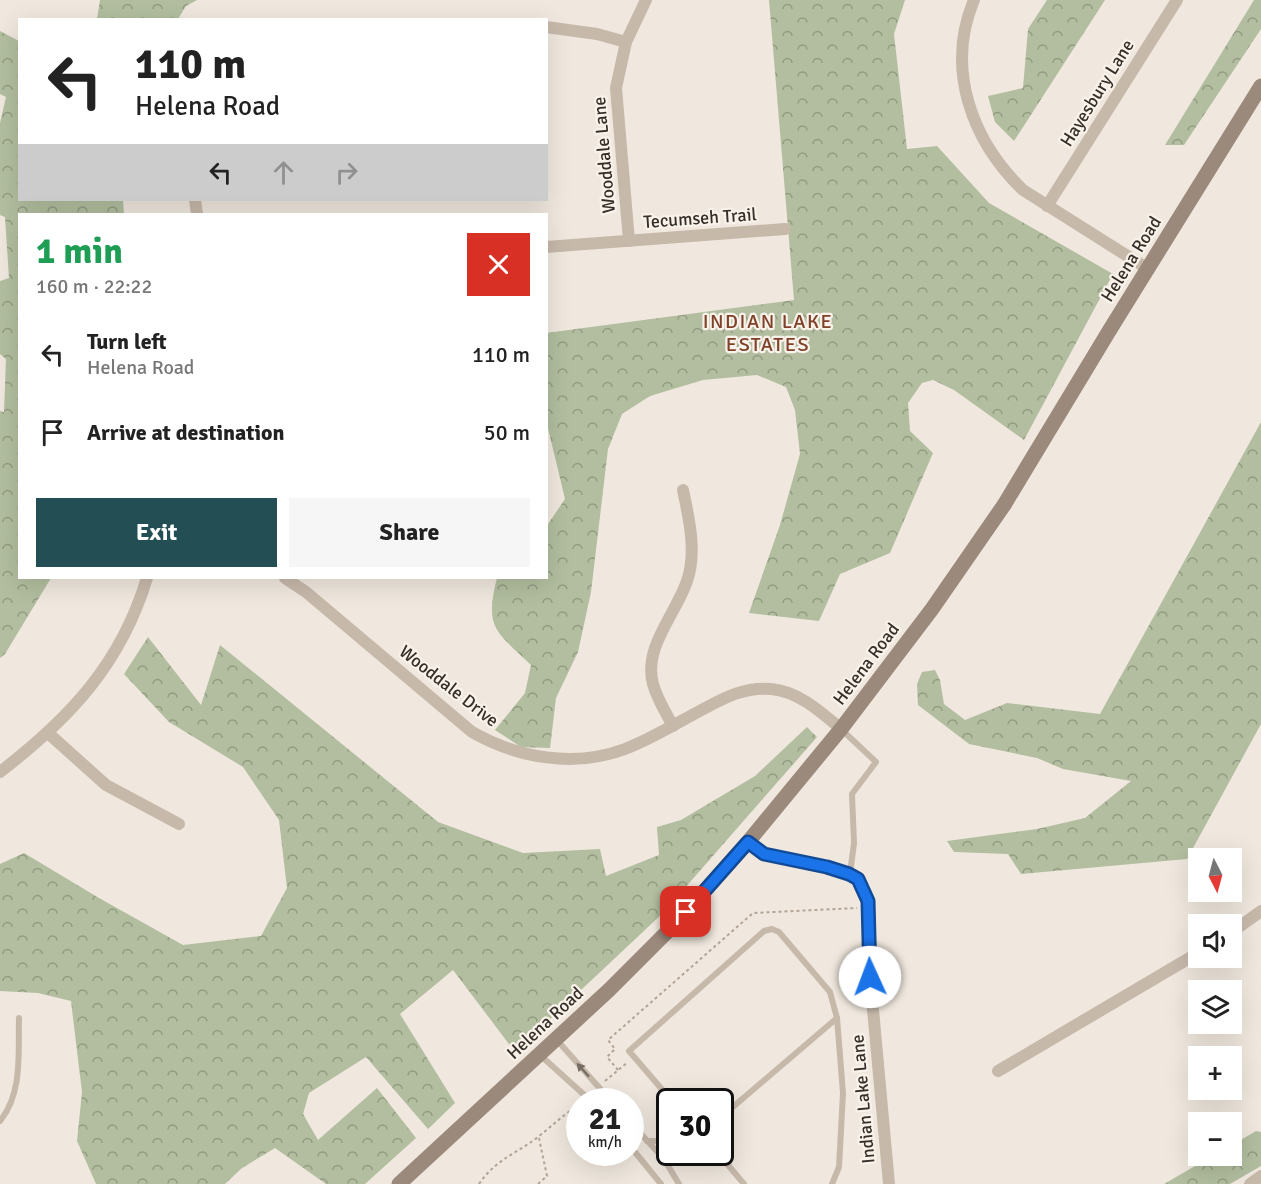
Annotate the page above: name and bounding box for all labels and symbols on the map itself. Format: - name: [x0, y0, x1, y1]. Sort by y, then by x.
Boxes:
- street label: Hayesbury Lane: [1055, 35, 1139, 151]
- street label: Wooddale Lane: [588, 96, 620, 214]
- street label: Tecumseh Trail: [643, 203, 757, 233]
- street label: Helena Road: [1096, 212, 1166, 306]
- district label: INDIAN LAKE ESTATES: [703, 309, 833, 357]
- street label: Helena Road: [828, 619, 904, 709]
- street label: Wooddale Drive: [395, 640, 503, 732]
- north arrow: [1188, 848, 1242, 902]
- pin: [660, 886, 711, 937]
- position arrow: [838, 945, 902, 1009]
- street label: Helena Road: [502, 982, 588, 1064]
- street label: Indian Lake Lane: [846, 1034, 880, 1164]
- one-way arrow: [577, 1063, 590, 1078]
- speed limit sign: 30: [656, 1088, 734, 1166]

